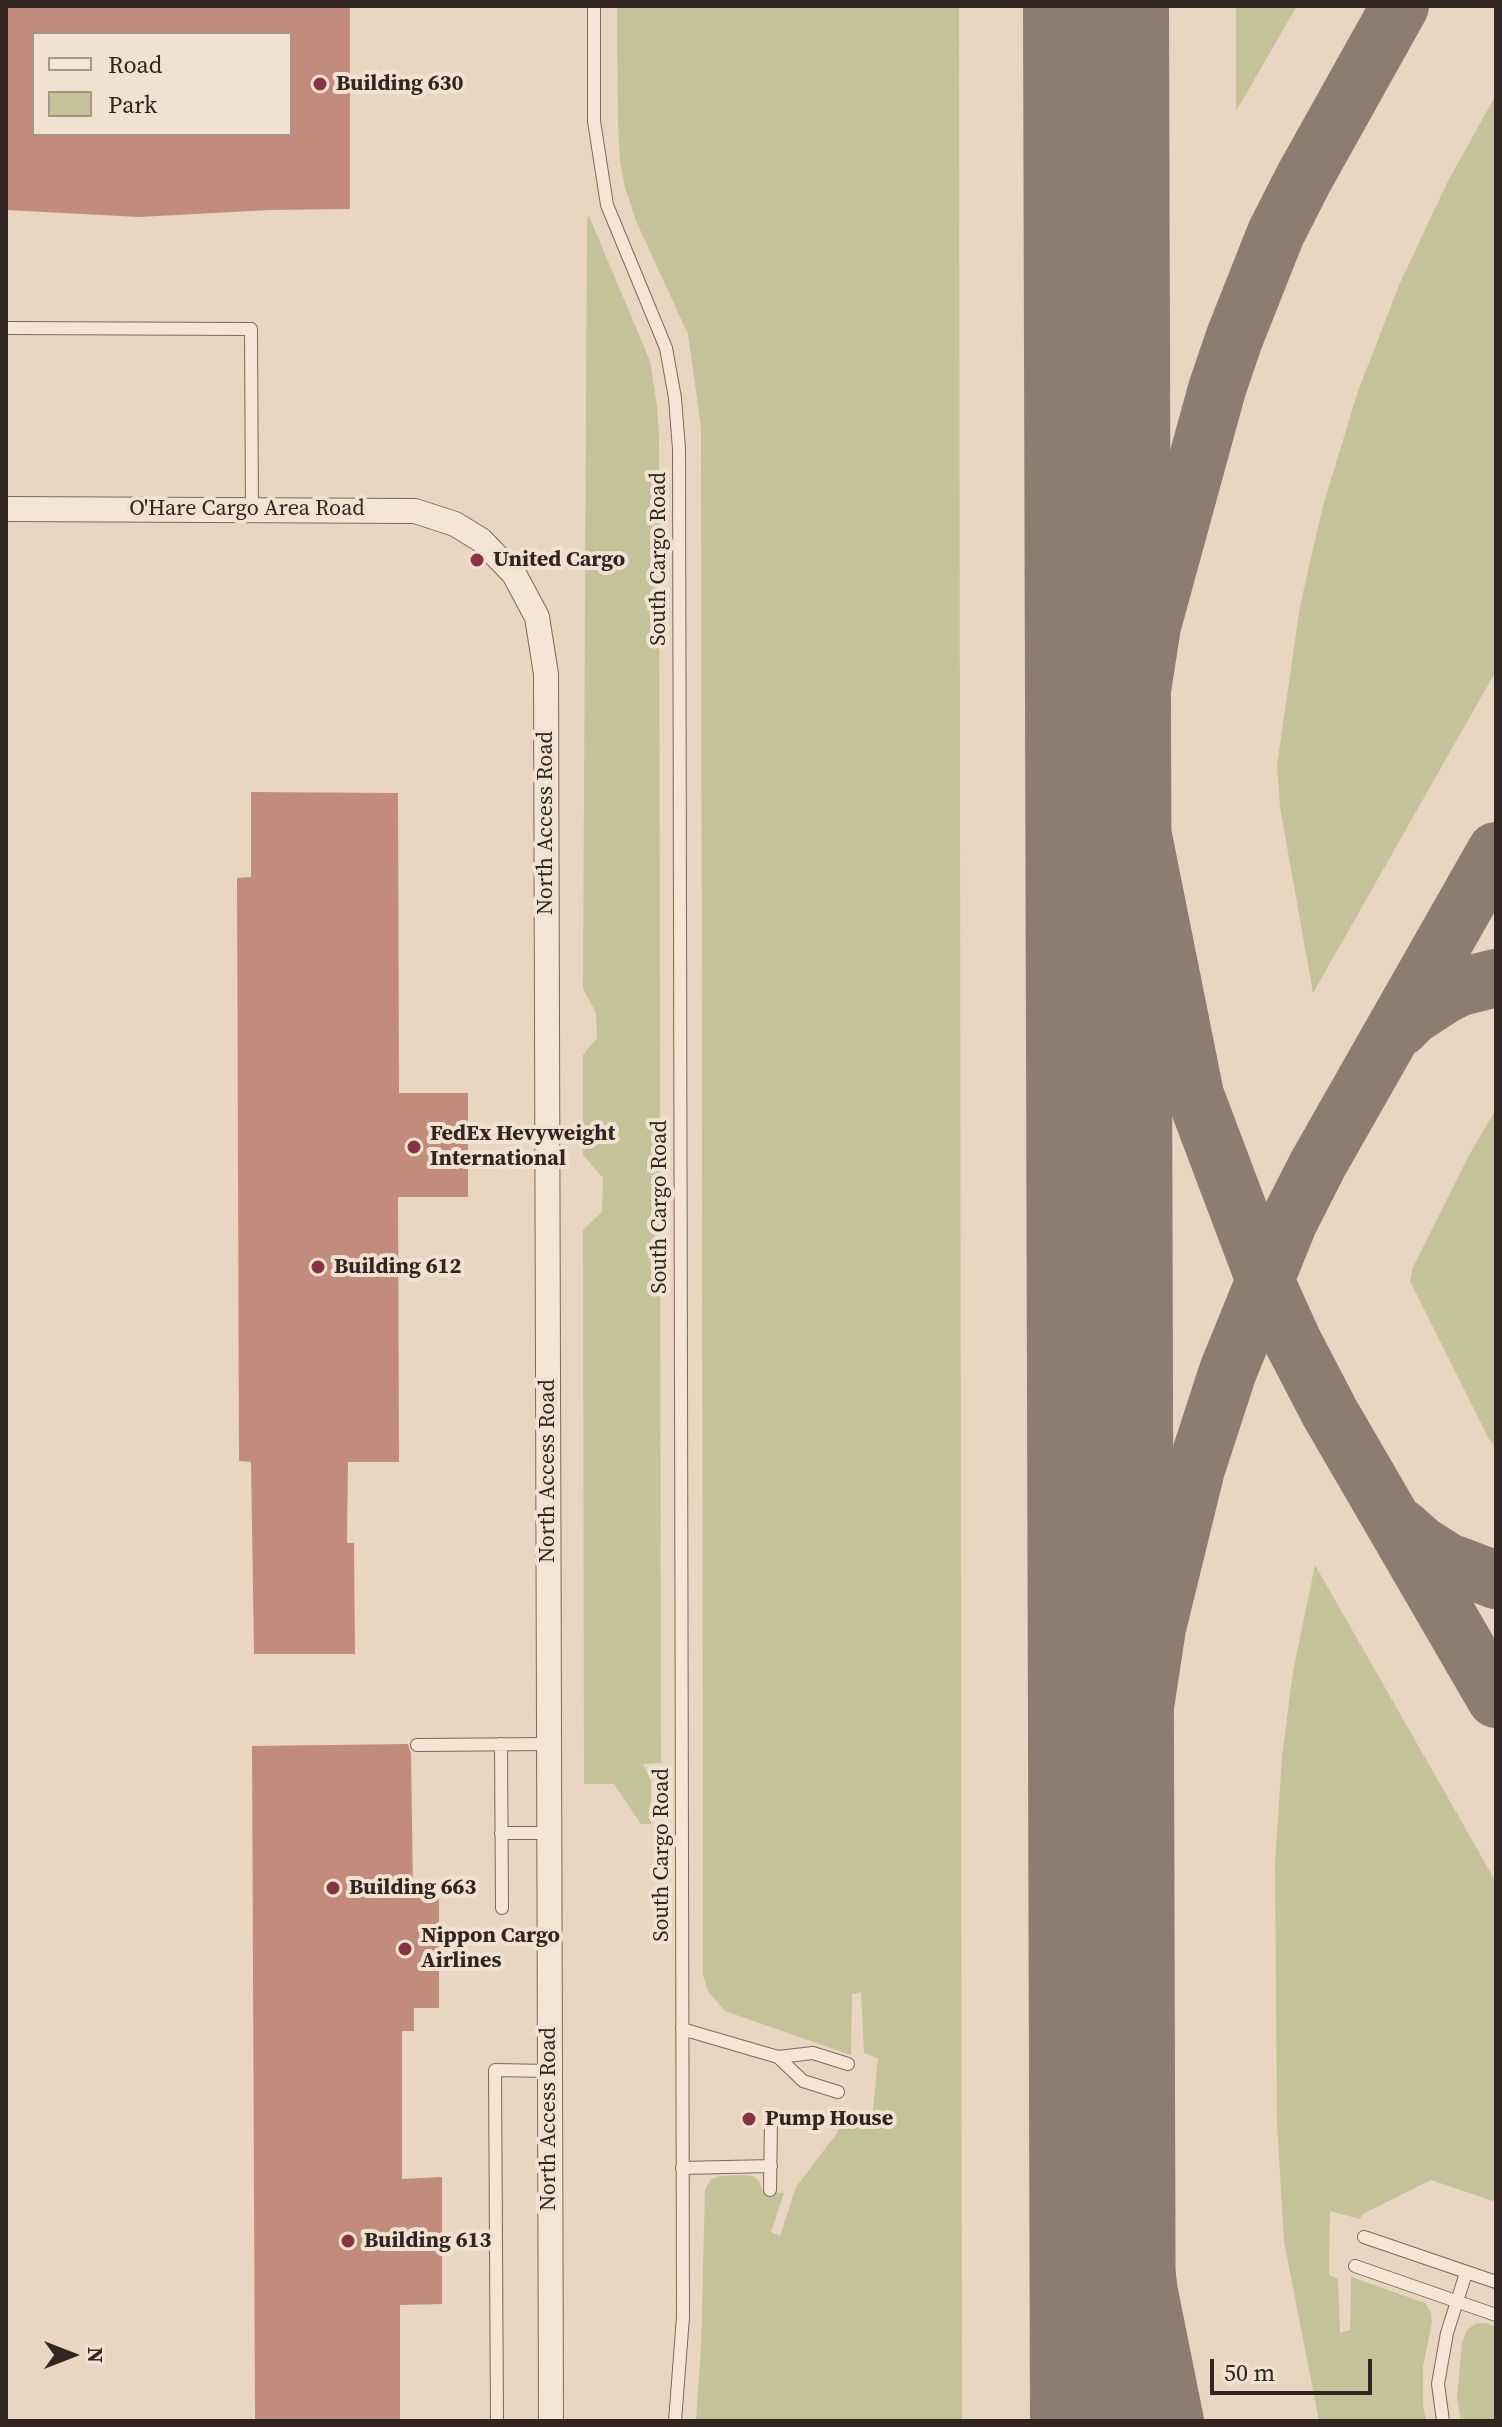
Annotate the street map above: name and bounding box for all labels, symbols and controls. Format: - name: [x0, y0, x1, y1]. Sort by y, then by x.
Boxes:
- legend: [32, 32, 292, 136]
- text: Road: [108, 48, 162, 81]
- place label: Building 630: [336, 71, 463, 97]
- marker: Building 630: [311, 75, 329, 93]
- text: Park: [108, 88, 157, 121]
- street label: South Cargo Road: [646, 472, 672, 646]
- street label: O'Hare Cargo Area Road: [129, 496, 365, 522]
- place label: United Cargo: [493, 547, 625, 573]
- marker: United Cargo: [468, 551, 486, 569]
- street label: North Access Road: [533, 731, 559, 915]
- street label: South Cargo Road: [647, 1120, 673, 1294]
- place label: FedEx Hevyweight International: [430, 1121, 615, 1172]
- marker: FedEx Hevyweight International: [405, 1138, 423, 1156]
- place label: Building 612: [334, 1254, 461, 1280]
- marker: Building 612: [309, 1258, 327, 1276]
- street label: North Access Road: [535, 1379, 561, 1563]
- street label: South Cargo Road: [649, 1768, 675, 1942]
- place label: Building 663: [349, 1875, 476, 1901]
- marker: Building 663: [324, 1879, 342, 1897]
- place label: Nippon Cargo Airlines: [421, 1923, 560, 1974]
- marker: Nippon Cargo Airlines: [396, 1940, 414, 1958]
- street label: North Access Road: [536, 2027, 562, 2211]
- place label: Pump House: [765, 2106, 893, 2132]
- marker: Pump House: [740, 2110, 758, 2128]
- place label: Building 613: [364, 2228, 491, 2254]
- marker: Building 613: [339, 2232, 357, 2250]
- north arrow: [32, 2315, 112, 2395]
- scale bar: [1214, 2343, 1376, 2393]
- text: N: [81, 2347, 111, 2363]
- text: 50 m: [1224, 2356, 1275, 2389]

